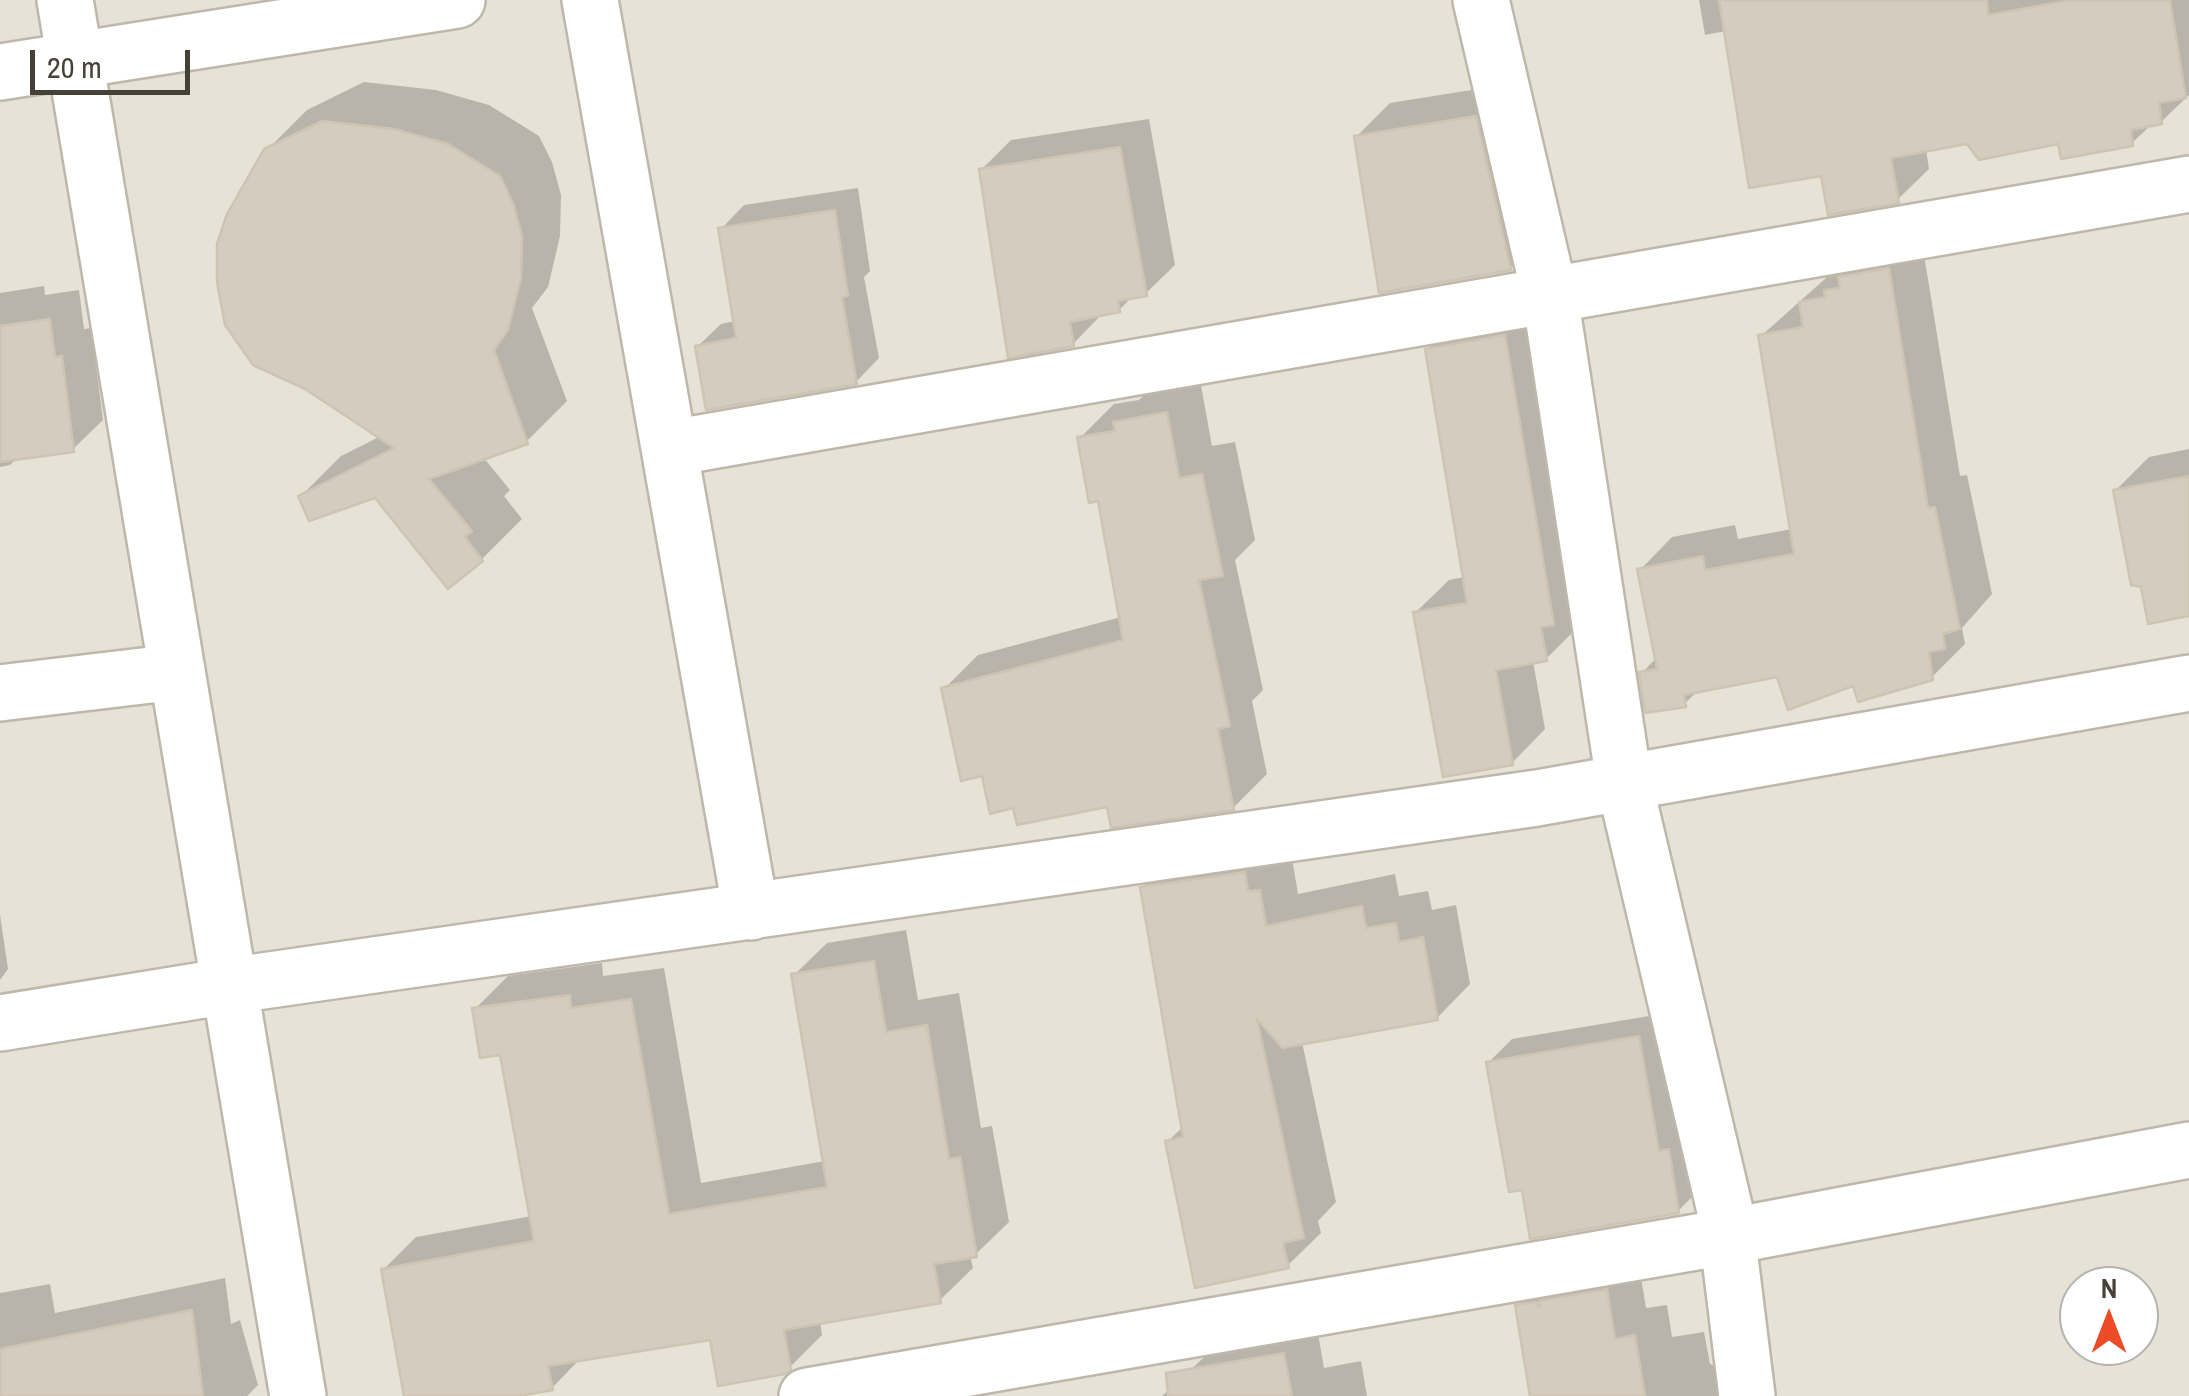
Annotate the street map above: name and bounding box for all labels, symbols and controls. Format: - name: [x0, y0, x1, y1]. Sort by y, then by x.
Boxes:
- scale bar: [35, 30, 195, 92]
- text: 20 m: [47, 47, 102, 87]
- north arrow: [2059, 1266, 2159, 1366]
- text: N: [2101, 1269, 2117, 1307]

